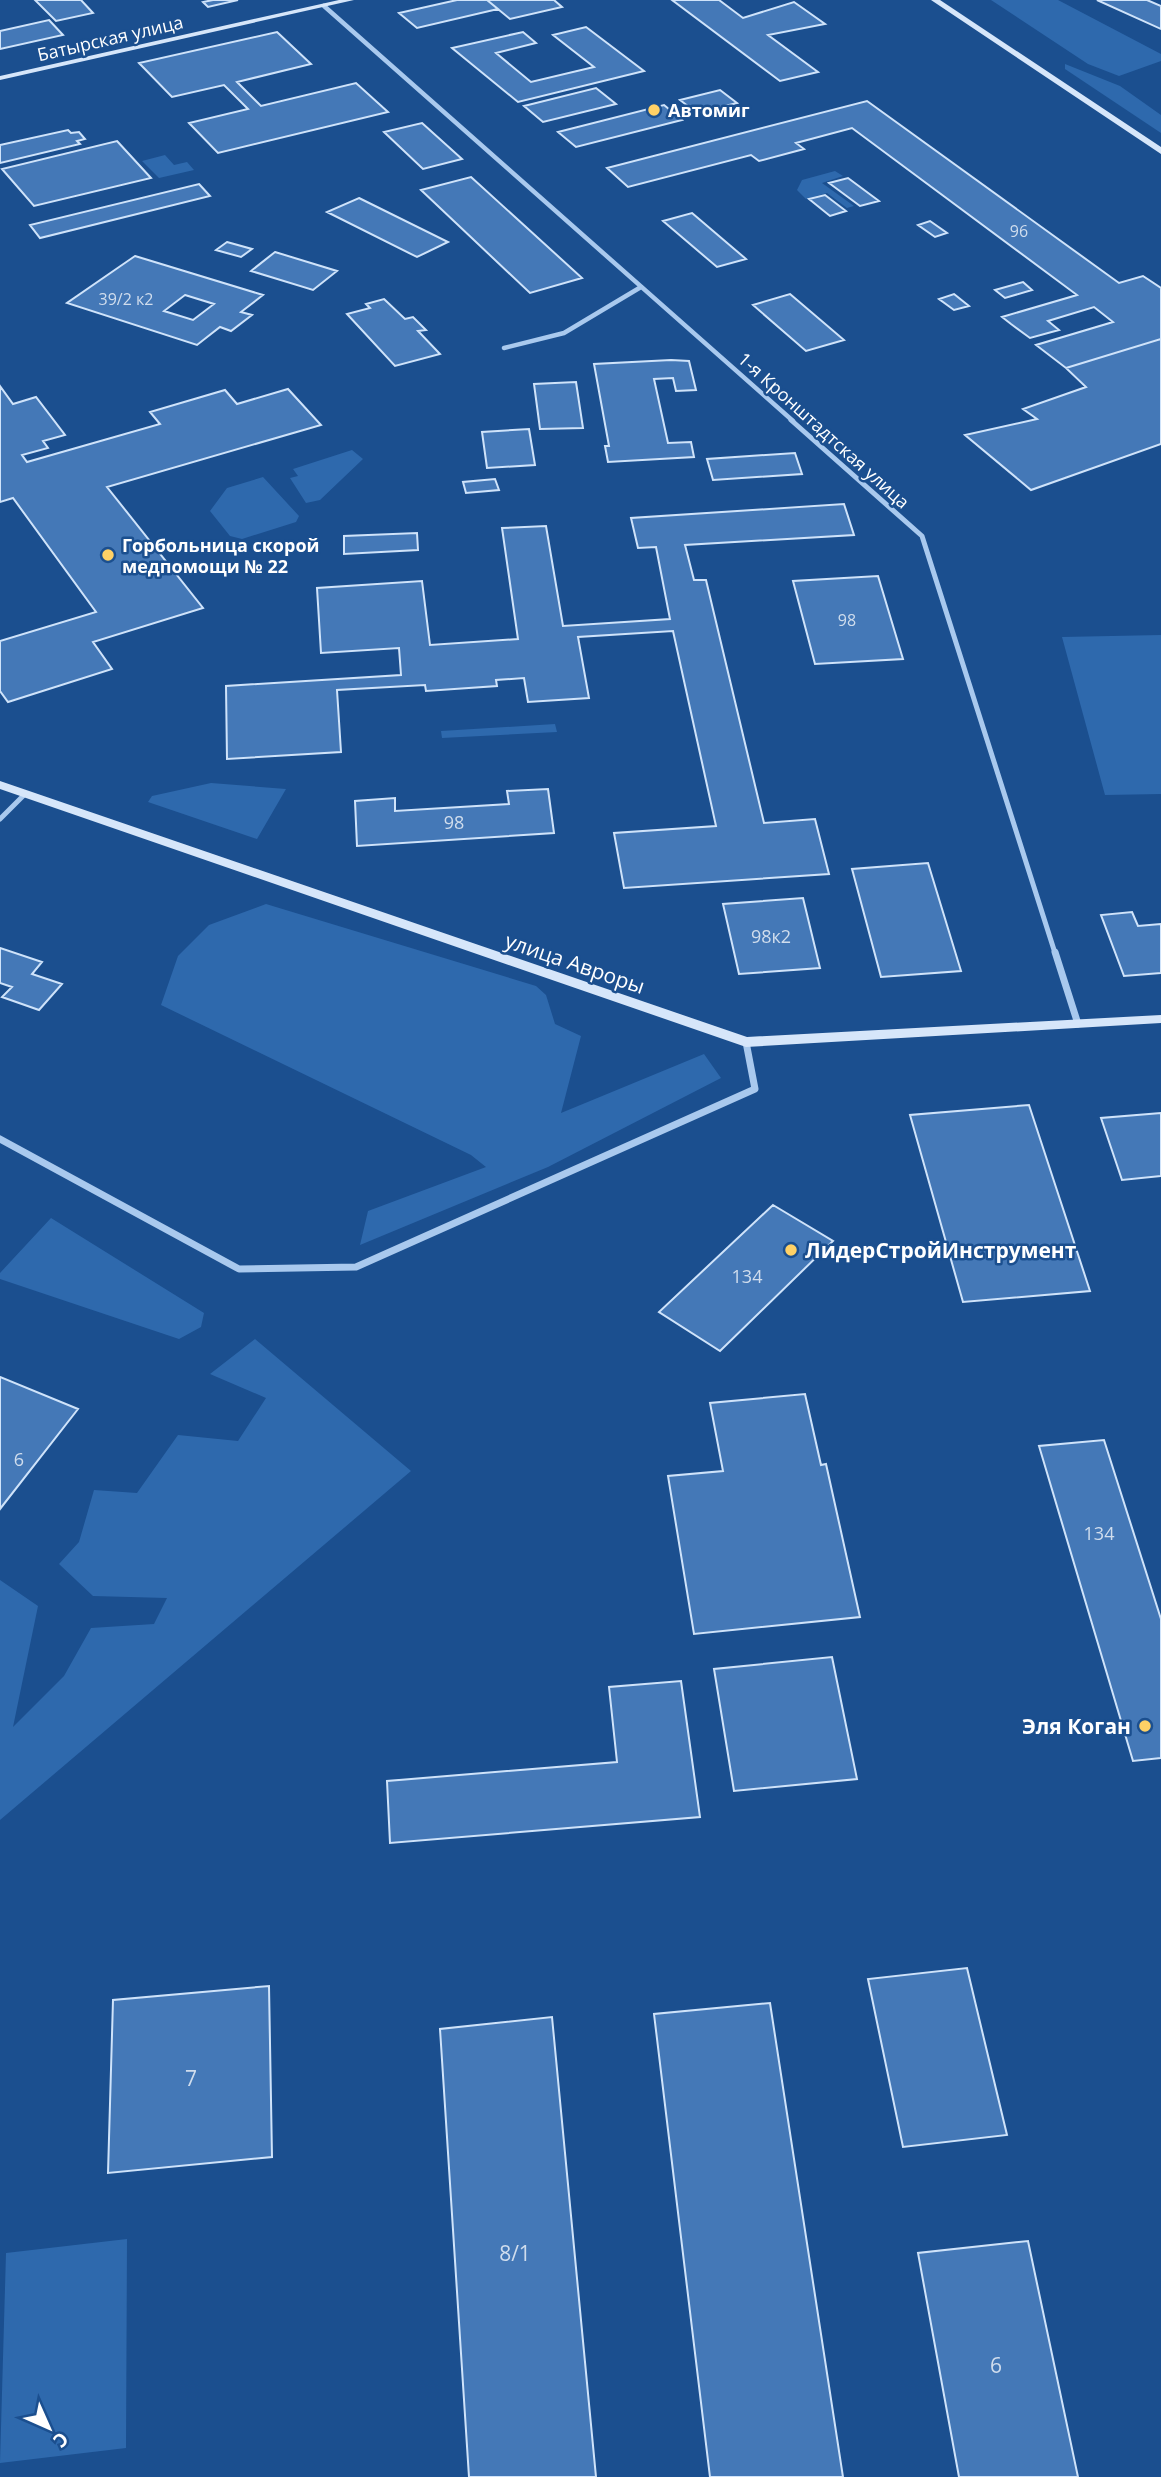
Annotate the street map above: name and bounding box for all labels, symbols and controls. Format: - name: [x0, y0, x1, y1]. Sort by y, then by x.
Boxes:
- street label: Батырская улица: [35, 10, 185, 66]
- place label: Автомиг: [668, 98, 750, 122]
- marker: Автомиг: [646, 102, 662, 118]
- house number: 96: [1010, 220, 1028, 242]
- house number: 39/2 к2: [99, 288, 153, 310]
- street label: 1-я Кронштадтская улица: [733, 347, 915, 513]
- place label: Горбольница скорой медпомощи № 22: [122, 533, 320, 578]
- marker: Горбольница скорой медпомощи № 22: [100, 547, 116, 563]
- house number: 98: [838, 609, 856, 631]
- house number: 98: [444, 810, 464, 834]
- house number: 98к2: [751, 924, 791, 948]
- street label: улица Авроры: [501, 926, 649, 1000]
- place label: ЛидерСтройИнструмент: [805, 1236, 1077, 1264]
- marker: ЛидерСтройИнструмент: [783, 1242, 799, 1258]
- house number: 134: [732, 1264, 762, 1288]
- house number: 6: [14, 1447, 24, 1471]
- house number: 134: [1084, 1521, 1114, 1545]
- place label: Эля Коган: [1022, 1712, 1131, 1740]
- marker: Эля Коган: [1137, 1718, 1153, 1734]
- house number: 7: [185, 2064, 197, 2092]
- house number: 8/1: [499, 2239, 531, 2267]
- house number: 6: [990, 2351, 1002, 2379]
- north arrow: [14, 2393, 84, 2463]
- text: С: [48, 2427, 74, 2453]

